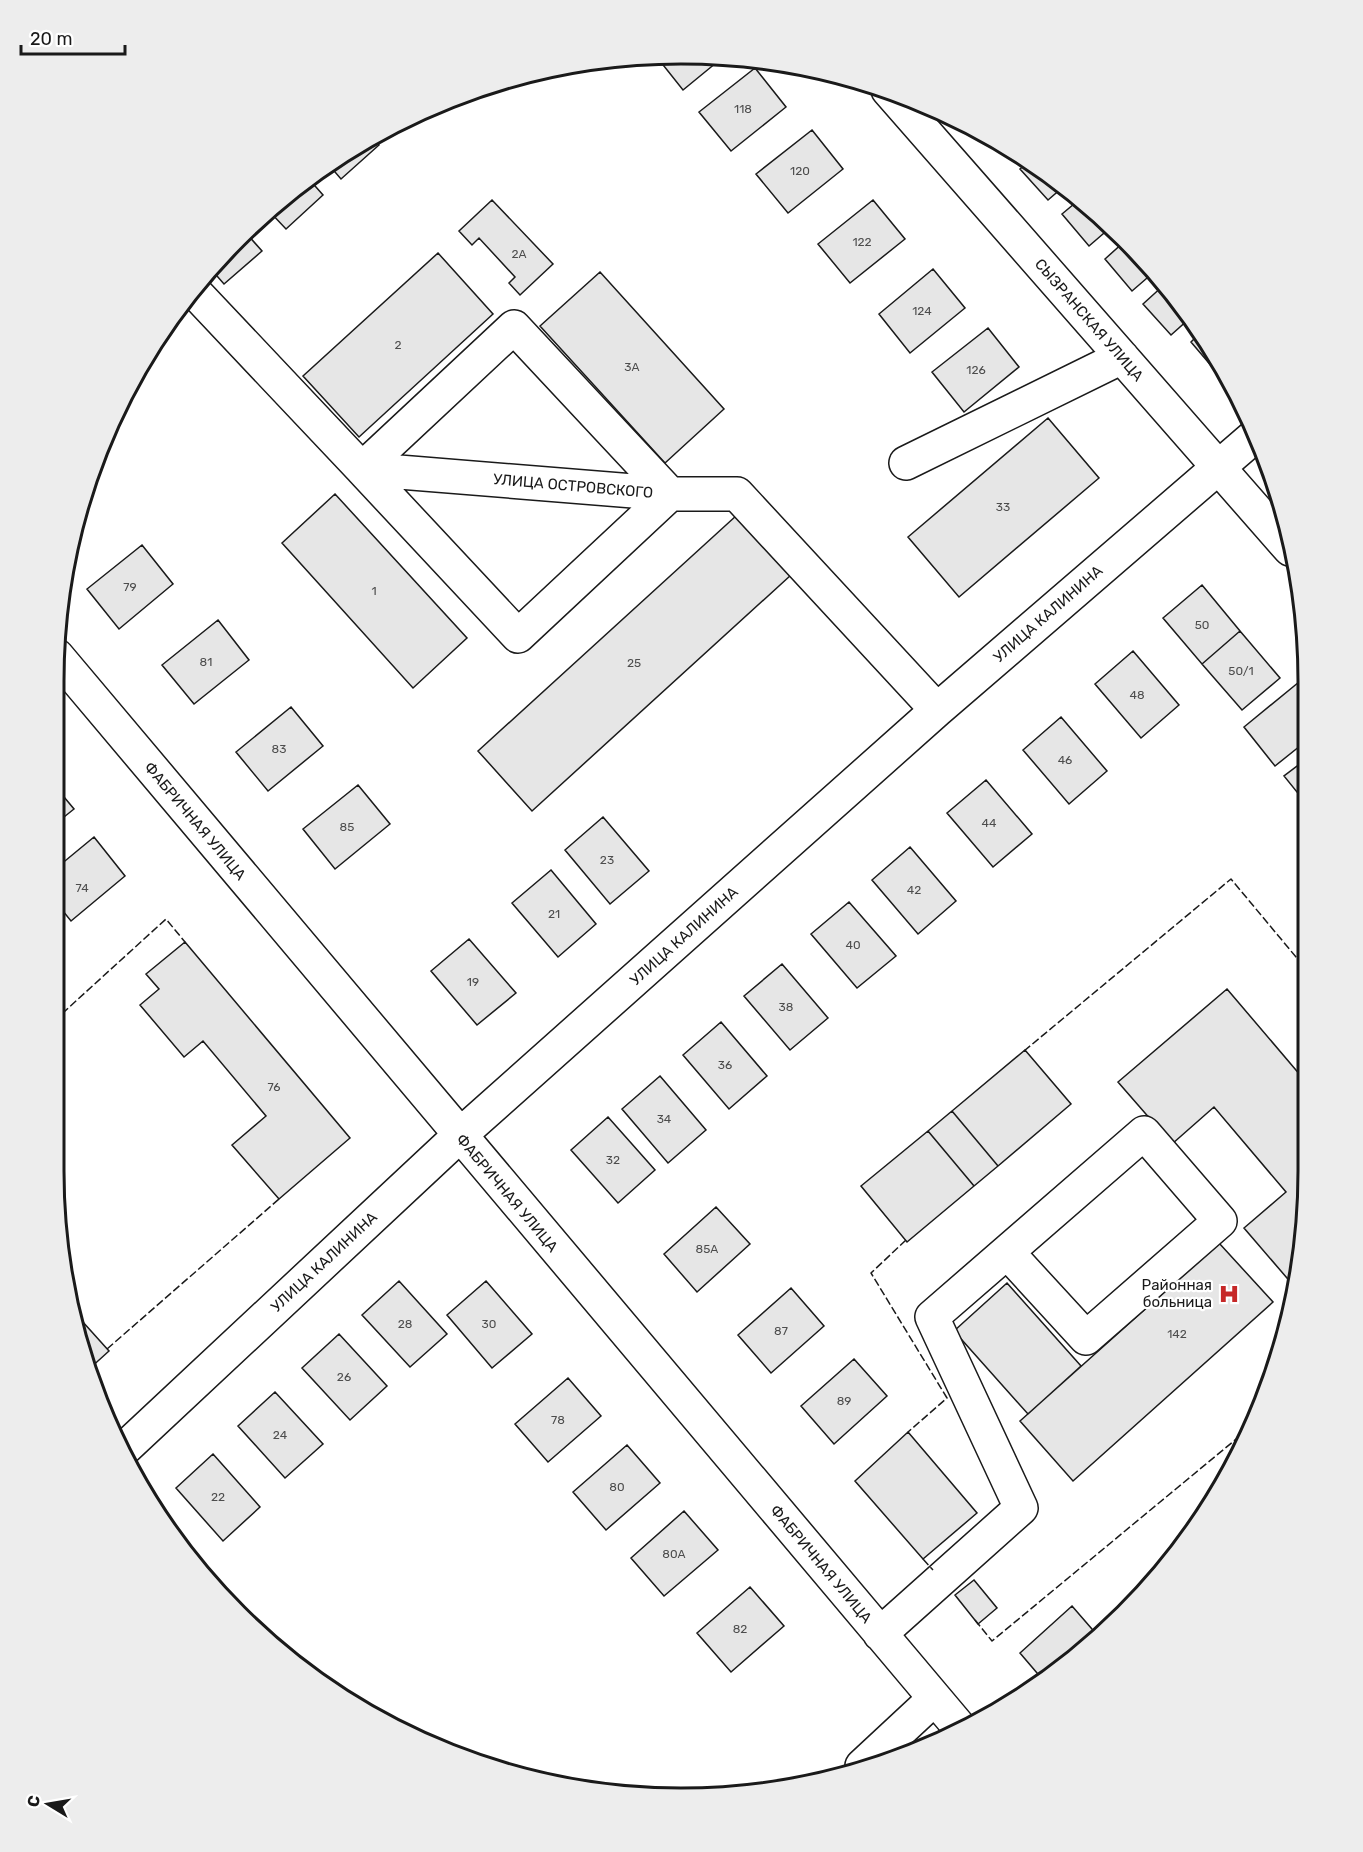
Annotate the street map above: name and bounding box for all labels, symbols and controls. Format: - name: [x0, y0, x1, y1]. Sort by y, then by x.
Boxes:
- scale bar: [21, 18, 124, 56]
- text: 20 m: [30, 28, 72, 50]
- house number: 118: [734, 102, 752, 116]
- house number: 120: [790, 164, 810, 178]
- house number: 122: [852, 235, 872, 249]
- house number: 2А: [511, 247, 527, 261]
- street label: СЫЗРАНСКАЯ УЛИЦА: [1031, 255, 1147, 385]
- house number: 124: [912, 304, 932, 318]
- house number: 2: [394, 338, 402, 352]
- house number: 3А: [624, 360, 640, 374]
- house number: 126: [966, 363, 986, 377]
- street label: УЛИЦА ОСТРОВСКОГО: [492, 470, 654, 502]
- house number: 33: [996, 500, 1010, 514]
- street label: УЛИЦА КАЛИНИНА: [990, 562, 1106, 666]
- house number: 79: [123, 580, 137, 594]
- house number: 1: [371, 584, 377, 598]
- house number: 50: [1195, 618, 1209, 632]
- house number: 81: [200, 655, 212, 669]
- house number: 25: [627, 656, 641, 670]
- house number: 50/1: [1228, 664, 1254, 678]
- house number: 48: [1129, 688, 1145, 702]
- house number: 83: [272, 742, 286, 756]
- house number: 46: [1058, 753, 1072, 767]
- street label: ФАБРИЧНАЯ УЛИЦА: [140, 758, 250, 884]
- house number: 44: [982, 816, 997, 830]
- house number: 85: [340, 820, 354, 834]
- house number: 23: [600, 853, 614, 867]
- house number: 74: [75, 881, 89, 895]
- street label: УЛИЦА КАЛИНИНА: [626, 883, 742, 989]
- house number: 42: [907, 883, 921, 897]
- house number: 21: [548, 907, 560, 921]
- house number: 40: [845, 938, 861, 952]
- house number: 19: [467, 975, 479, 989]
- house number: 38: [779, 1000, 793, 1014]
- house number: 36: [718, 1058, 732, 1072]
- house number: 76: [267, 1080, 281, 1094]
- house number: 34: [657, 1112, 672, 1126]
- street label: ФАБРИЧНАЯ УЛИЦА: [452, 1130, 562, 1256]
- house number: 32: [606, 1153, 620, 1167]
- street label: УЛИЦА КАЛИНИНА: [267, 1208, 381, 1316]
- house number: 85А: [696, 1242, 718, 1256]
- place label: Районная больница: [1142, 1276, 1212, 1311]
- hospital icon: Районная больница: [1217, 1282, 1241, 1306]
- house number: 28: [398, 1317, 412, 1331]
- house number: 30: [482, 1317, 496, 1331]
- house number: 87: [774, 1324, 788, 1338]
- house number: 142: [1167, 1327, 1187, 1341]
- house number: 26: [337, 1370, 351, 1384]
- house number: 89: [837, 1394, 851, 1408]
- house number: 78: [551, 1413, 565, 1427]
- house number: 24: [273, 1428, 288, 1442]
- house number: 80: [609, 1480, 625, 1494]
- house number: 22: [211, 1490, 225, 1504]
- street label: ФАБРИЧНАЯ УЛИЦА: [766, 1501, 876, 1627]
- house number: 80А: [662, 1547, 686, 1561]
- house number: 82: [733, 1622, 747, 1636]
- north arrow: [18, 1774, 78, 1834]
- text: С: [23, 1794, 44, 1809]

